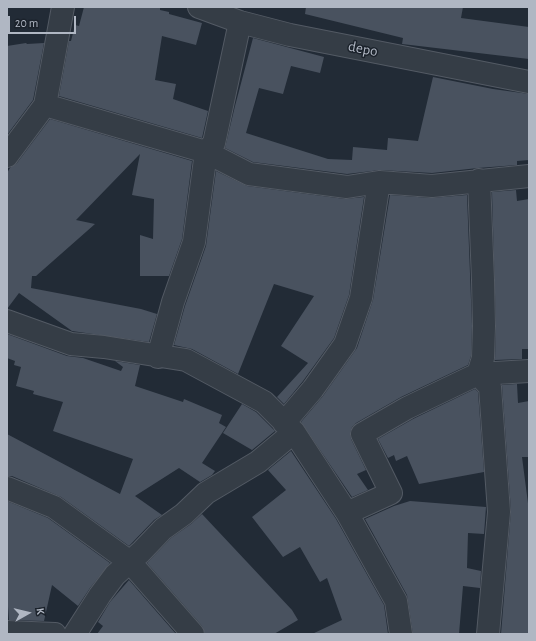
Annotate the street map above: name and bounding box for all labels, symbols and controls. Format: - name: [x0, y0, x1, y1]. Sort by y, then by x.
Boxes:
- scale bar: [10, 8, 78, 34]
- text: 20 m: [15, 17, 38, 29]
- street label: depo: [347, 37, 379, 61]
- north arrow: [8, 593, 48, 633]
- text: K: [34, 607, 46, 615]

